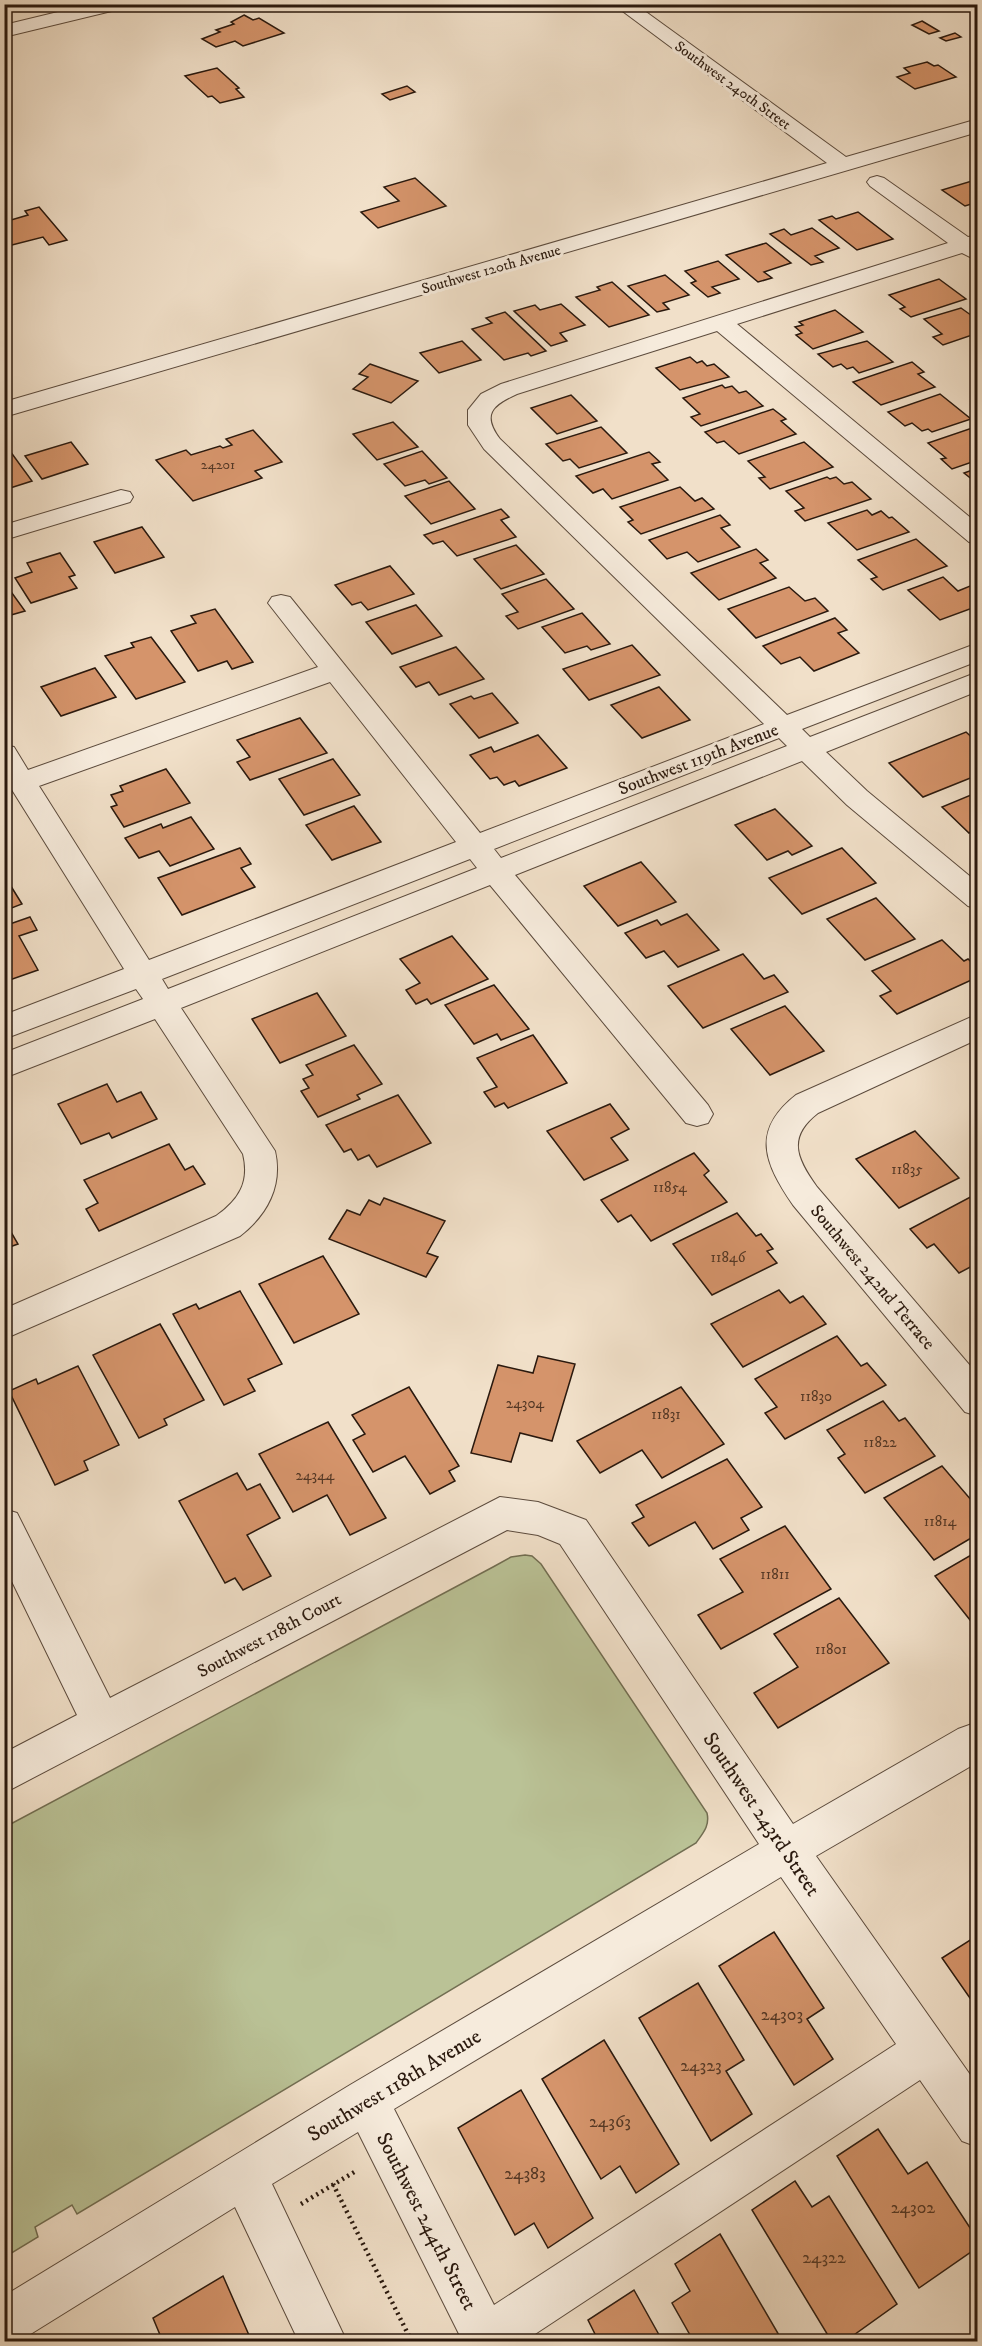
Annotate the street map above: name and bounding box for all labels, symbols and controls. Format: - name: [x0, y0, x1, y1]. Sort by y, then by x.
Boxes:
- street label: Southwest 240th Street: [671, 37, 795, 134]
- street label: Southwest 120th Avenue: [419, 241, 563, 298]
- house number: 24201: [201, 456, 235, 474]
- street label: Southwest 119th Avenue: [615, 719, 782, 801]
- house number: 11835: [891, 1160, 923, 1179]
- house number: 11854: [653, 1178, 687, 1197]
- street label: Southwest 242nd Terrace: [805, 1201, 939, 1355]
- house number: 11846: [711, 1248, 747, 1267]
- house number: 11830: [800, 1387, 832, 1406]
- house number: 24304: [506, 1394, 544, 1413]
- house number: 11831: [651, 1405, 681, 1424]
- house number: 11822: [863, 1433, 897, 1452]
- house number: 24344: [296, 1466, 335, 1485]
- house number: 11814: [924, 1512, 957, 1531]
- house number: 11811: [760, 1565, 790, 1584]
- street label: Southwest 118th Court: [194, 1589, 345, 1683]
- house number: 11801: [815, 1640, 847, 1659]
- street label: Southwest 243rd Street: [697, 1728, 826, 1902]
- house number: 24303: [761, 2004, 803, 2026]
- street label: Southwest 118th Avenue: [303, 2024, 486, 2148]
- house number: 24323: [680, 2055, 722, 2077]
- house number: 24363: [589, 2111, 631, 2133]
- street label: Southwest 244th Street: [370, 2128, 482, 2315]
- house number: 24383: [504, 2163, 546, 2185]
- house number: 24302: [891, 2197, 935, 2219]
- house number: 24322: [802, 2247, 846, 2269]

